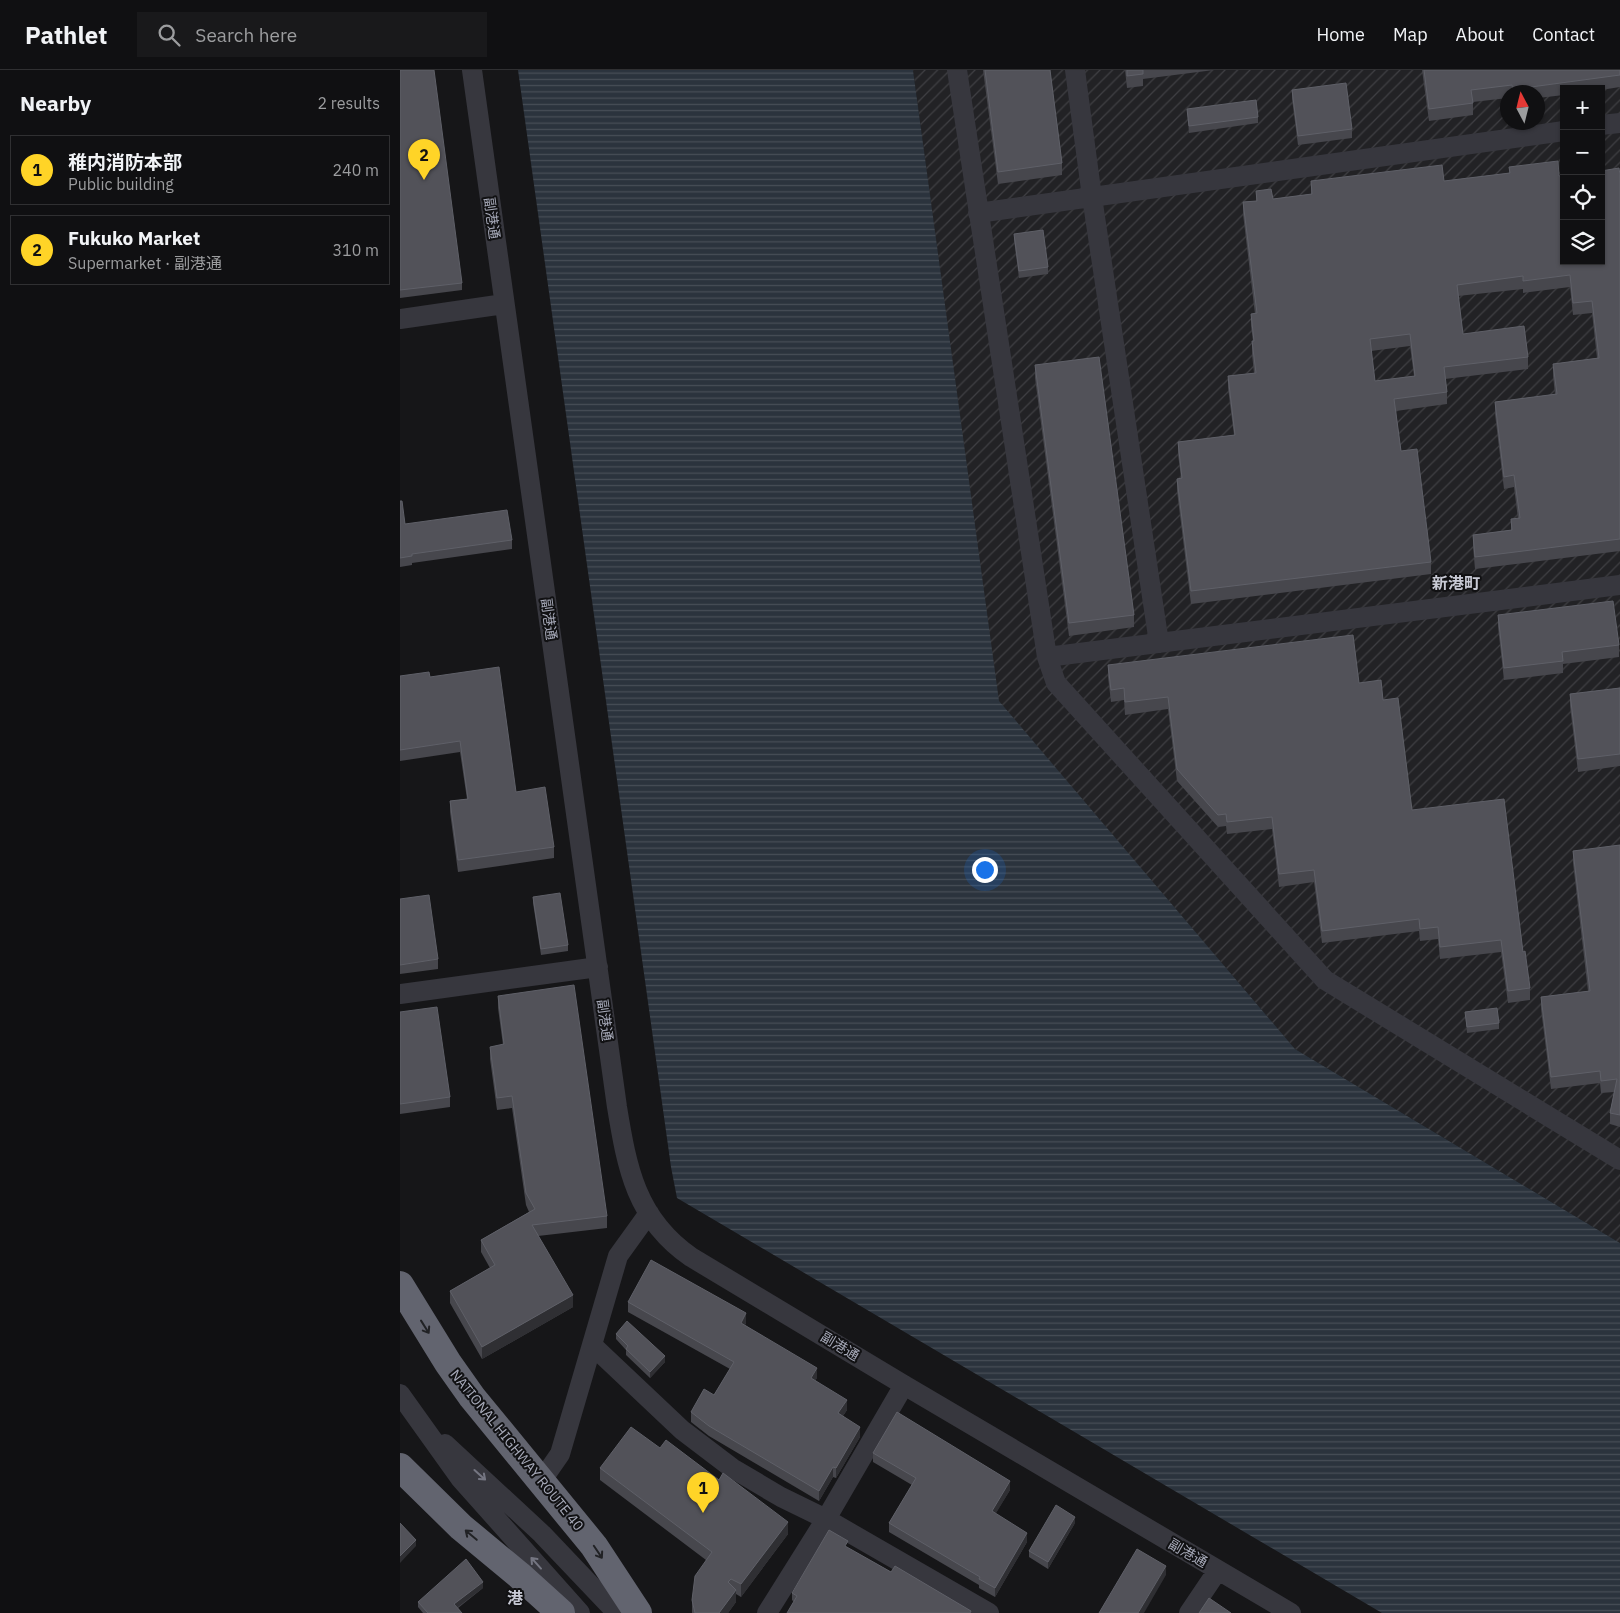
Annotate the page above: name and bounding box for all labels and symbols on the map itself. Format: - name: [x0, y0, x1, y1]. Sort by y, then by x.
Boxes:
- north arrow: [1500, 85, 1545, 130]
- pin: 2: [408, 139, 440, 180]
- street label: 副港通: [480, 196, 504, 240]
- district label: 新港町: [1432, 573, 1480, 593]
- street label: 副港通: [537, 597, 561, 641]
- your location: [972, 857, 998, 883]
- street label: 副港通: [593, 998, 617, 1042]
- one-way arrow: [420, 1319, 430, 1333]
- street label: 副港通: [817, 1327, 863, 1365]
- street label: NATIONAL HIGHWAY ROUTE 40: [446, 1366, 588, 1534]
- one-way arrow: [473, 1469, 486, 1481]
- pin: 1: [687, 1472, 719, 1513]
- one-way arrow: [465, 1530, 478, 1541]
- street label: 副港通: [1165, 1535, 1211, 1571]
- one-way arrow: [593, 1545, 603, 1559]
- one-way arrow: [530, 1557, 542, 1570]
- district label: 港: [507, 1588, 523, 1608]

